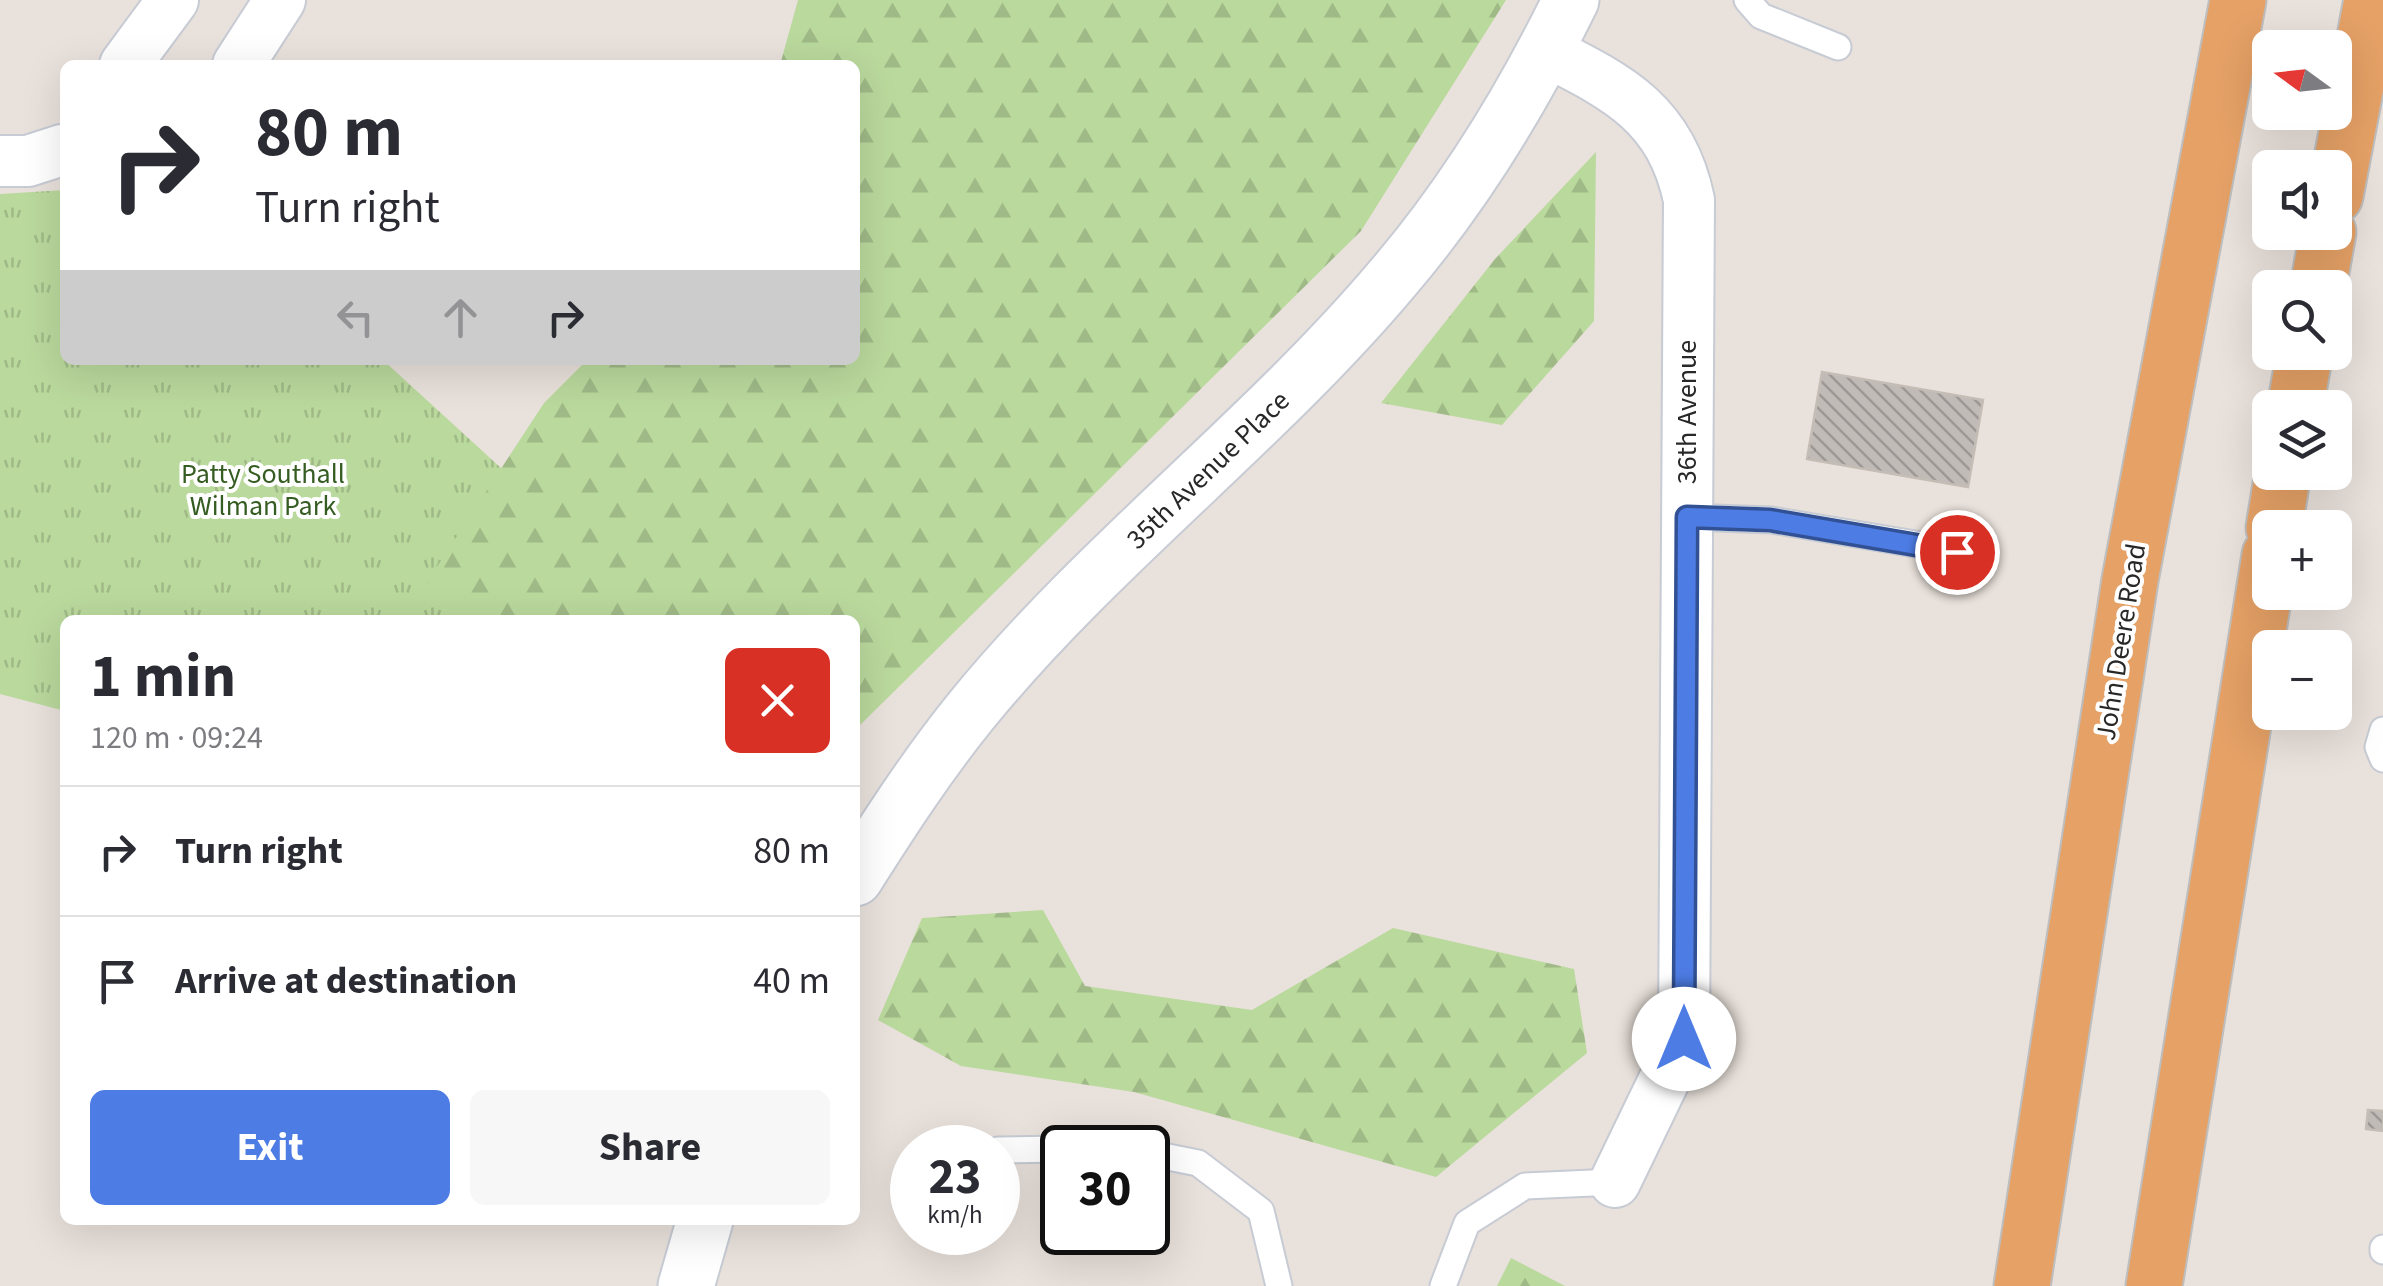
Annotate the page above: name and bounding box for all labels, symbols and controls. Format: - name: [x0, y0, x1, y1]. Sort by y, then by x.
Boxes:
- north arrow: [2252, 30, 2352, 130]
- map controls: [2252, 30, 2352, 730]
- text: 80 m: [255, 83, 403, 183]
- icon: right: [90, 100, 220, 230]
- button: sound: [2252, 150, 2352, 250]
- text: Turn right: [255, 176, 440, 240]
- button: search: [2252, 270, 2352, 370]
- icon: left: [328, 290, 383, 345]
- icon: ahead: [433, 290, 488, 345]
- icon: right: [538, 290, 593, 345]
- street label: 36th Avenue: [1667, 340, 1707, 484]
- street label: 35th Avenue Place: [1117, 382, 1299, 558]
- button: layers: [2252, 390, 2352, 490]
- park label: Patty Southall Wilman Park: [181, 454, 345, 526]
- pin: [1915, 510, 2000, 595]
- button: +: [2252, 510, 2352, 610]
- icon: arrive: [1930, 525, 1985, 580]
- street label: John Deere Road: [2086, 541, 2156, 743]
- button: −: [2252, 630, 2352, 730]
- text: 1 min: [90, 635, 236, 720]
- button: close: [725, 648, 830, 753]
- text: 120 m · 09:24: [90, 715, 263, 761]
- icon: right: [90, 824, 145, 879]
- text: Turn right: [175, 824, 343, 878]
- text: 80 m: [753, 824, 830, 878]
- icon: arrive: [90, 954, 145, 1009]
- text: Arrive at destination: [175, 954, 517, 1008]
- text: 40 m: [753, 954, 830, 1008]
- position arrow: [1632, 987, 1736, 1091]
- button: Exit: [90, 1090, 450, 1205]
- button: Share: [470, 1090, 830, 1205]
- speed limit sign: 30: [1040, 1125, 1170, 1255]
- text: 23: [929, 1142, 981, 1213]
- text: km/h: [927, 1197, 983, 1233]

